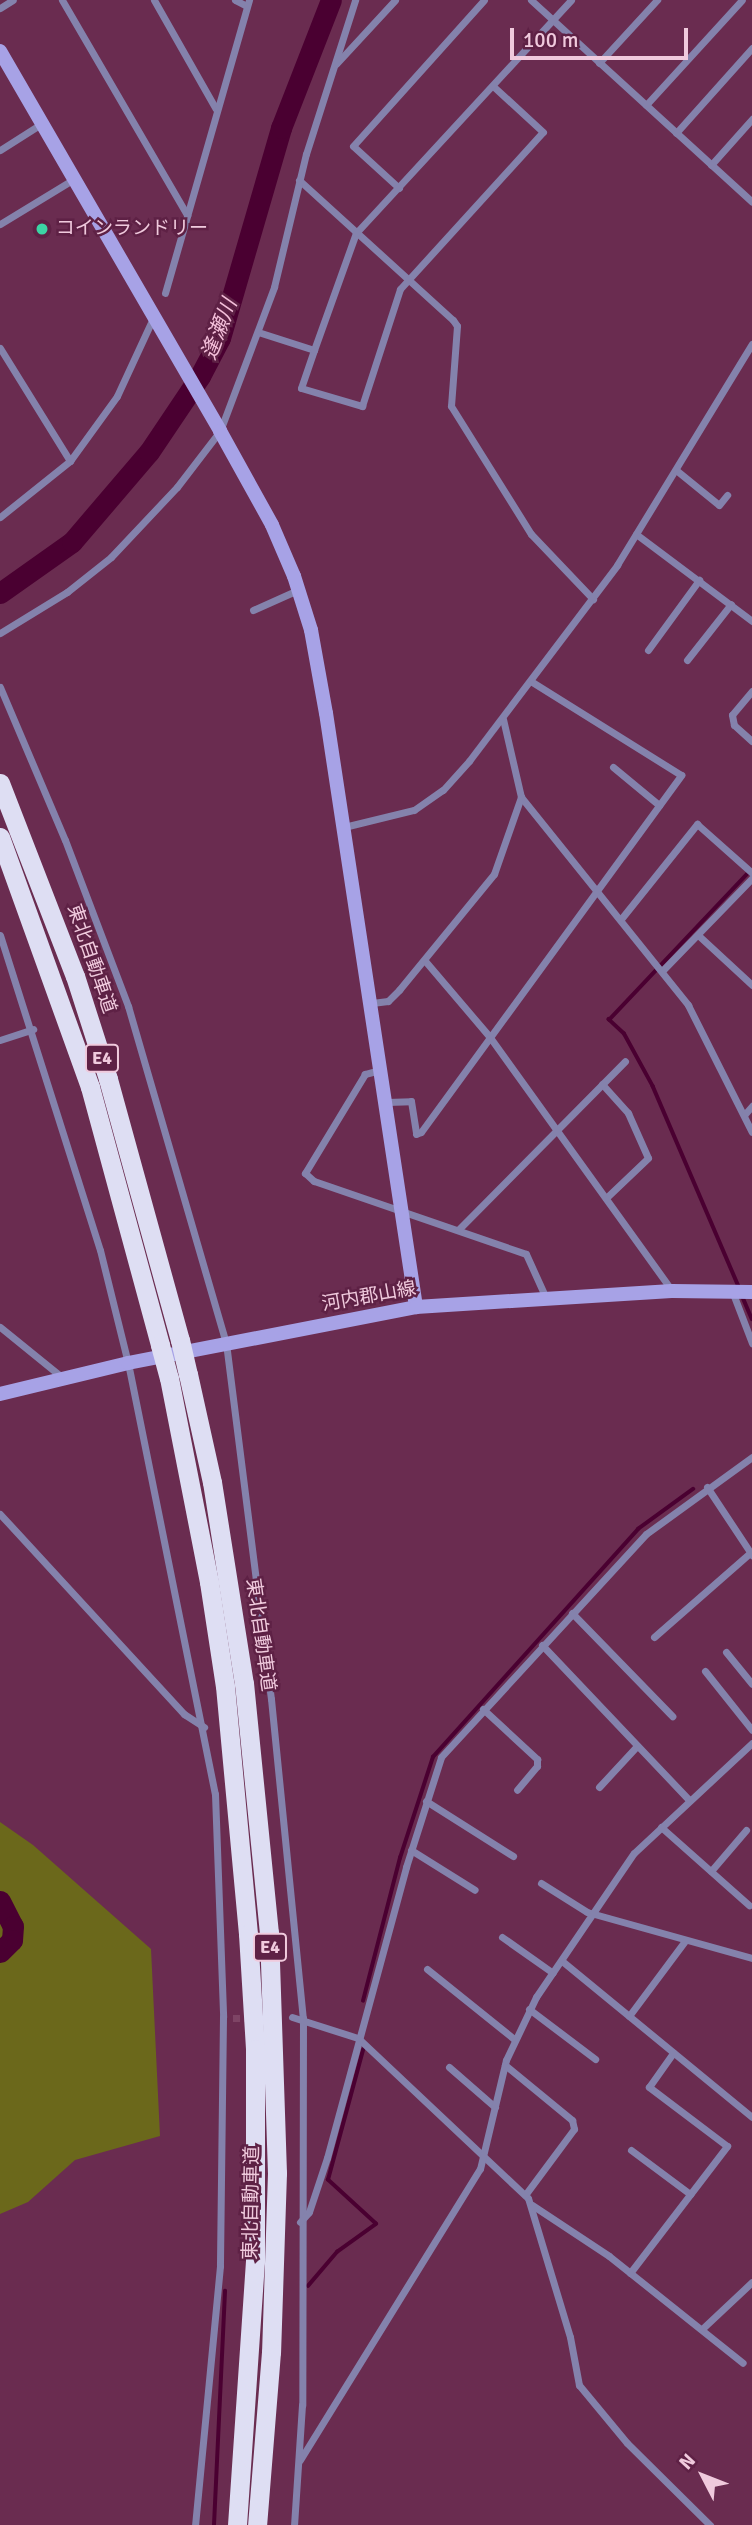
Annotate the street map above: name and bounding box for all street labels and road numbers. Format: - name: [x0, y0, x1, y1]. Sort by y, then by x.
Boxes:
- street label: 東北自動車道: [62, 901, 120, 1017]
- road number: E4: [84, 1044, 119, 1072]
- street label: 河内郡山線: [320, 1278, 418, 1316]
- street label: 東北自動車道: [241, 1577, 279, 1693]
- road number: E4: [252, 1933, 288, 1962]
- street label: 東北自動車道: [240, 2146, 264, 2260]

